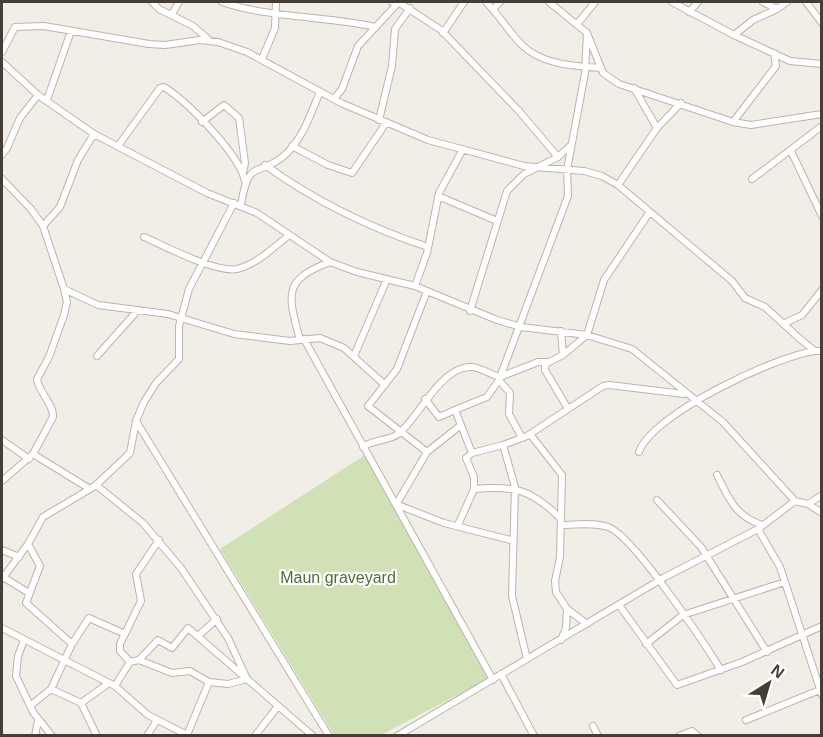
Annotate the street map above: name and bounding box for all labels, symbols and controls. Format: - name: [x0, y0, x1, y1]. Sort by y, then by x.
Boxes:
- park label: Maun graveyard: [280, 569, 396, 586]
- north arrow: [739, 653, 799, 713]
- text: N: [768, 661, 787, 682]

